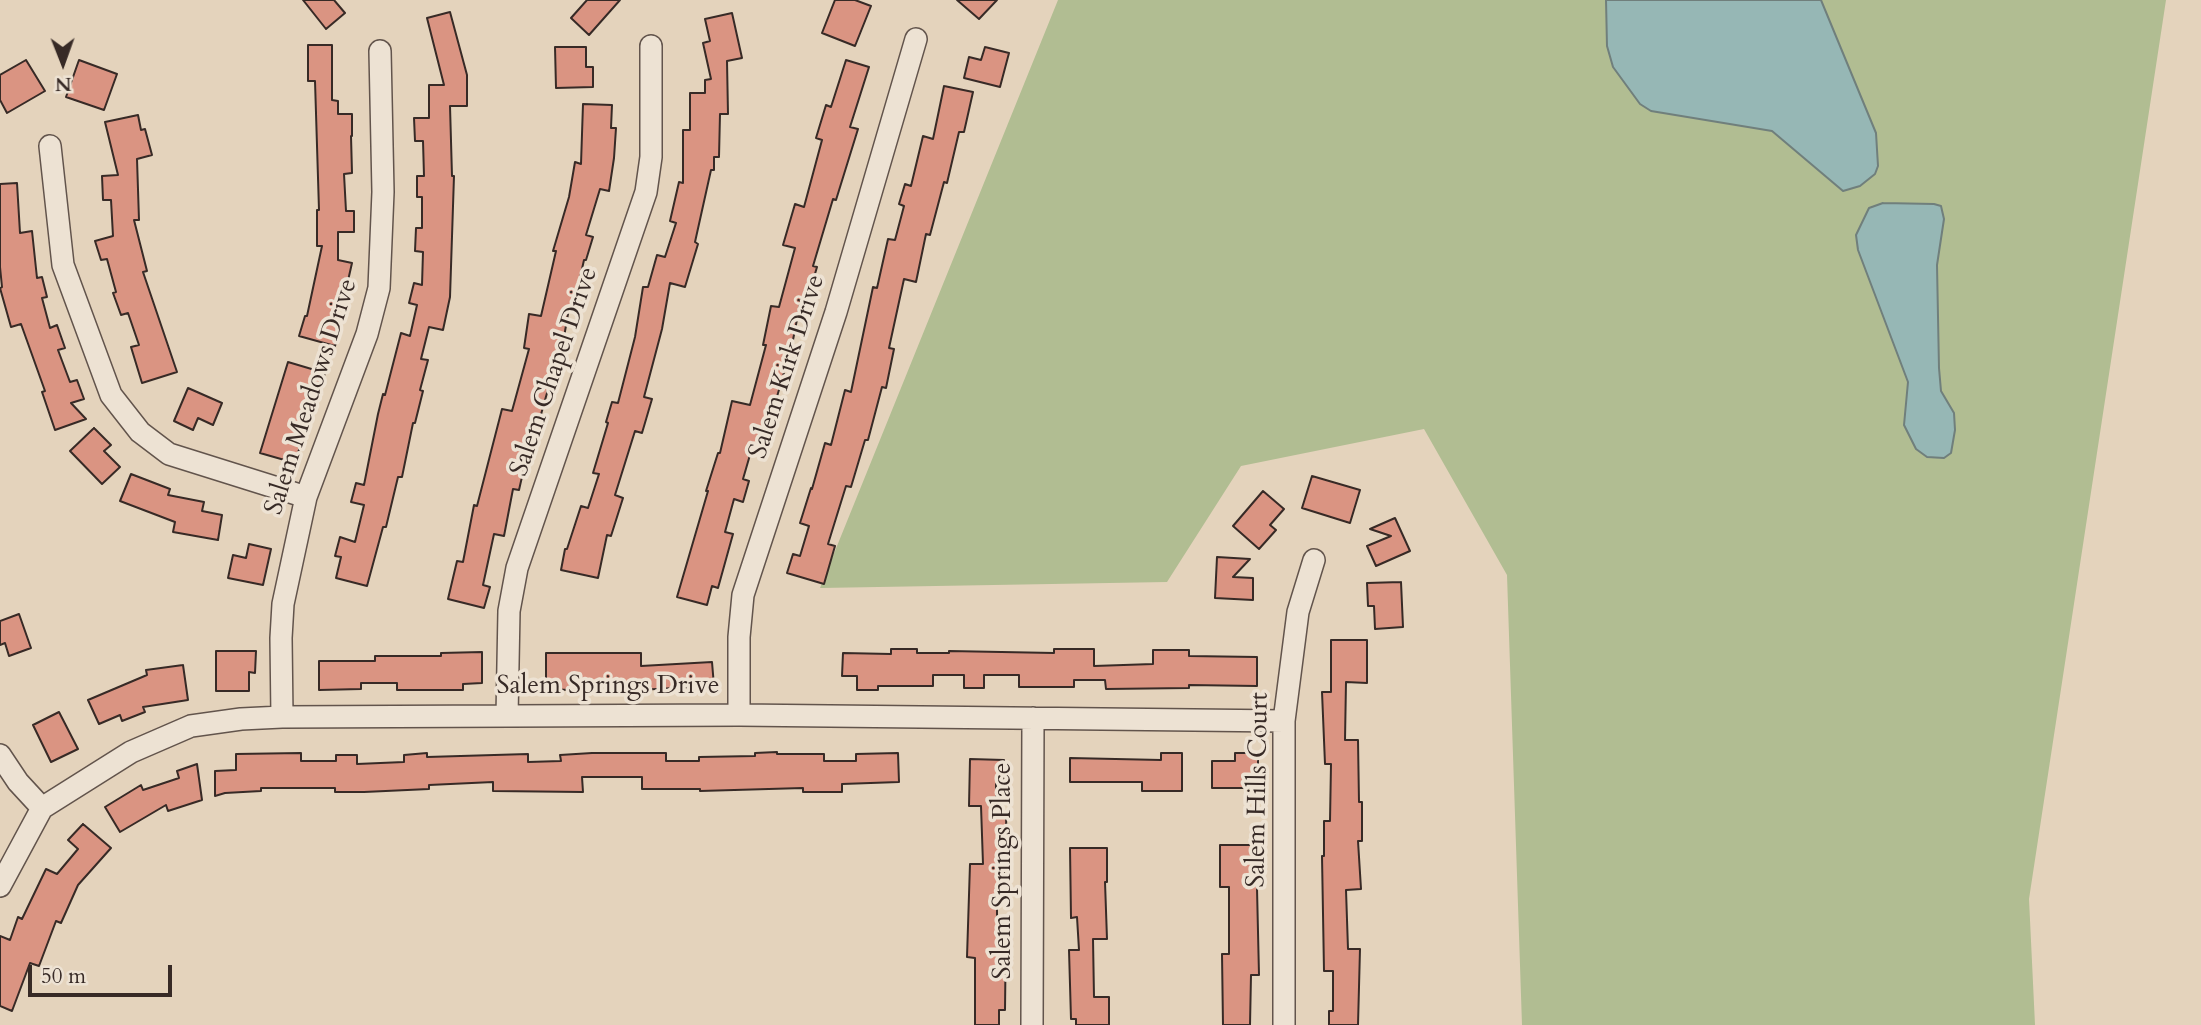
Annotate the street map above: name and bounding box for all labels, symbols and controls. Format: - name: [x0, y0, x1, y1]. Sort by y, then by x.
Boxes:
- north arrow: [28, 28, 98, 98]
- text: N: [55, 71, 72, 97]
- street label: Salem Chapel Drive: [505, 263, 605, 481]
- street label: Salem Kirk Drive: [744, 271, 832, 463]
- street label: Salem Meadows Drive: [259, 275, 365, 519]
- street label: Salem Springs Drive: [496, 671, 720, 703]
- street label: Salem Hills Court: [1242, 692, 1276, 888]
- street label: Salem Springs Place: [988, 762, 1020, 980]
- scale bar: [32, 951, 175, 995]
- text: 50 m: [41, 962, 86, 991]

